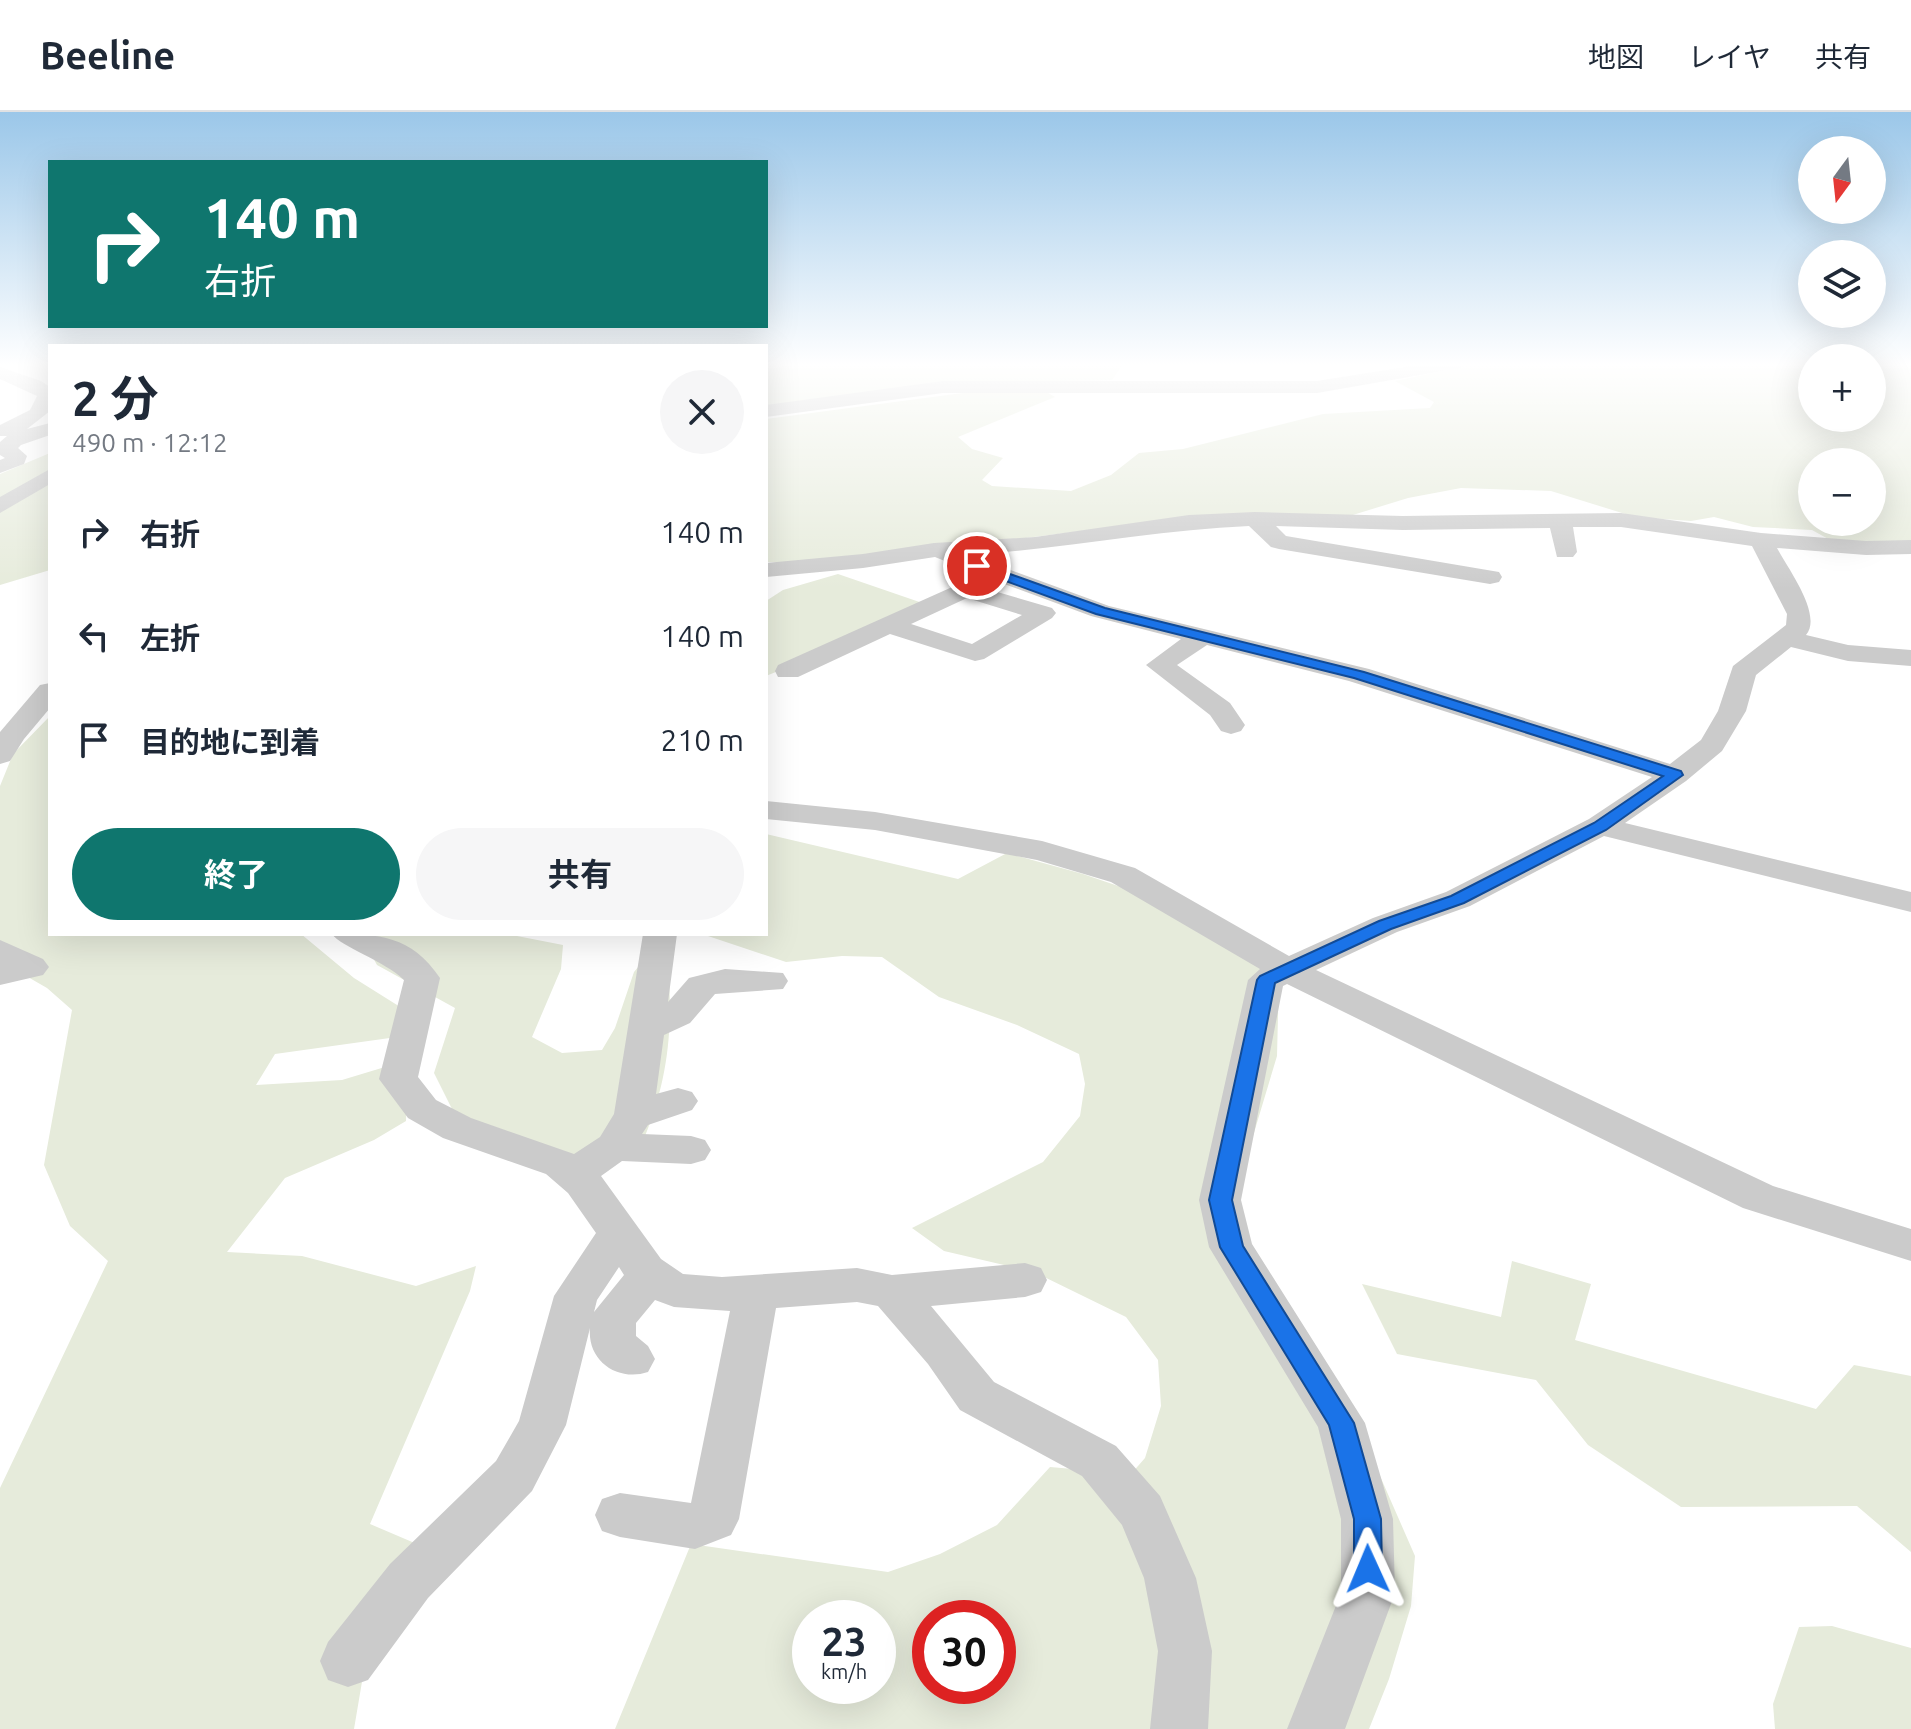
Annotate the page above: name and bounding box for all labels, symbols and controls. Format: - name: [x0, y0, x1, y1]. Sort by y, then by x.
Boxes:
- text: Beeline: [40, 34, 175, 76]
- text: 地図: [1588, 41, 1644, 72]
- text: レイヤ: [1688, 41, 1771, 72]
- text: 共有: [1815, 41, 1871, 72]
- north arrow: [1798, 136, 1886, 224]
- map controls: [1798, 136, 1886, 536]
- text: 140 m: [204, 186, 360, 249]
- icon: right: [72, 192, 176, 296]
- button: layers: [1798, 240, 1886, 328]
- text: 右折: [204, 260, 276, 301]
- button: +: [1798, 344, 1886, 432]
- button: close: [660, 370, 744, 454]
- text: 2 分: [72, 371, 158, 425]
- text: 490 m · 12:12: [72, 428, 228, 457]
- button: −: [1798, 448, 1886, 536]
- icon: right: [72, 510, 116, 554]
- text: 140 m: [660, 515, 744, 549]
- text: 右折: [140, 517, 200, 551]
- pin: [943, 532, 1011, 600]
- icon: arrive: [955, 544, 999, 588]
- icon: left: [72, 614, 116, 658]
- text: 140 m: [660, 619, 744, 653]
- text: 左折: [140, 621, 200, 655]
- icon: arrive: [72, 718, 116, 762]
- text: 210 m: [660, 723, 744, 757]
- text: 目的地に到着: [140, 725, 320, 759]
- button: 終了: [72, 828, 400, 920]
- button: 共有: [416, 828, 744, 920]
- position arrow: [1326, 1527, 1410, 1611]
- speed limit sign: 30: [912, 1600, 1016, 1704]
- text: 23: [821, 1619, 867, 1664]
- text: km/h: [821, 1660, 867, 1683]

